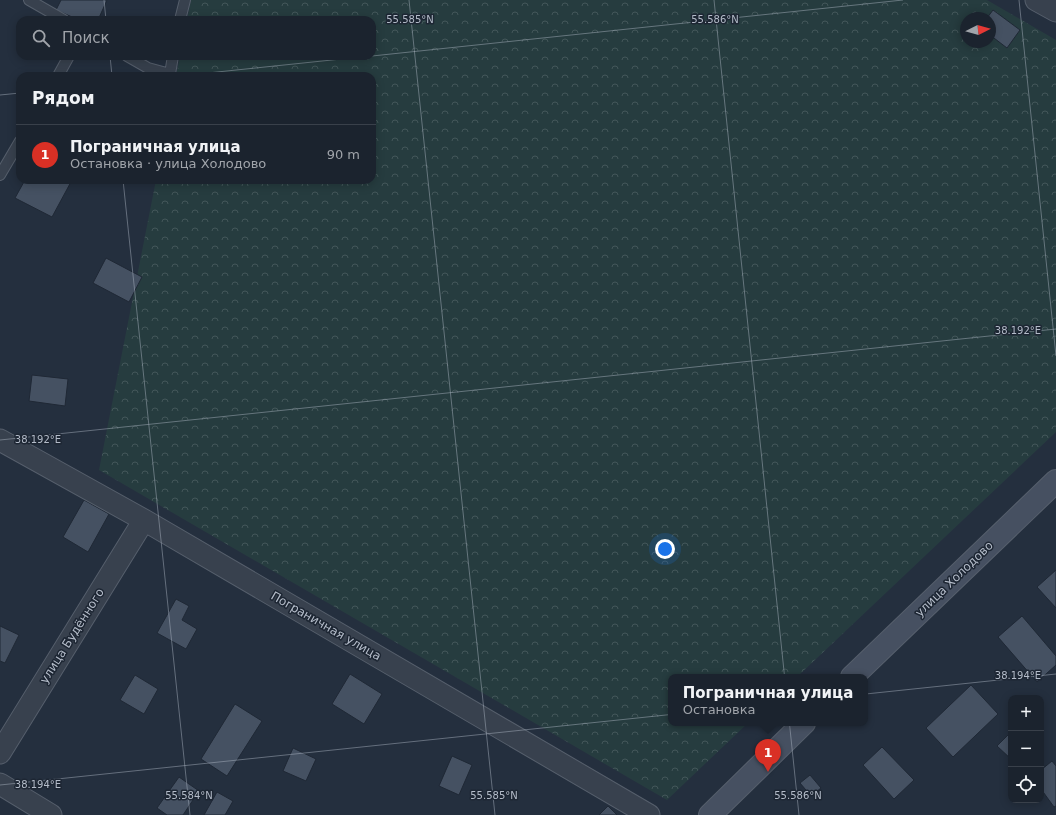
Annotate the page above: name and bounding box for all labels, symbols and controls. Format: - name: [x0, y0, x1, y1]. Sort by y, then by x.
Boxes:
- north arrow: [960, 12, 996, 48]
- text: 55.585°N: [386, 14, 434, 25]
- text: 55.586°N: [691, 14, 739, 25]
- search box: [16, 16, 376, 60]
- icon: search: [30, 27, 52, 49]
- text: Поиск: [62, 29, 110, 47]
- text: Рядом: [32, 88, 95, 108]
- text: Пограничная улица: [70, 138, 241, 156]
- text: 1: [40, 147, 50, 162]
- text: 90 m: [327, 147, 360, 162]
- text: Остановка · улица Холодово: [70, 156, 266, 171]
- text: 38.192°E: [995, 325, 1041, 336]
- text: 38.192°E: [15, 434, 61, 445]
- street label: улица Холодово: [912, 538, 996, 620]
- your location: [655, 539, 675, 559]
- street label: улица Будённого: [37, 586, 107, 686]
- street label: Пограничная улица: [269, 589, 383, 663]
- text: 38.194°E: [995, 670, 1041, 681]
- popup: [668, 674, 868, 726]
- text: Пограничная улица: [683, 684, 853, 702]
- map controls: [1008, 695, 1044, 803]
- button: +: [1008, 695, 1044, 731]
- text: Остановка: [683, 702, 756, 717]
- button: −: [1008, 731, 1044, 767]
- pin: 1: [755, 739, 781, 772]
- button: locate: [1008, 767, 1044, 803]
- text: 38.194°E: [15, 779, 61, 790]
- text: 55.584°N: [165, 790, 213, 801]
- text: 55.585°N: [470, 790, 518, 801]
- text: 55.586°N: [774, 790, 822, 801]

